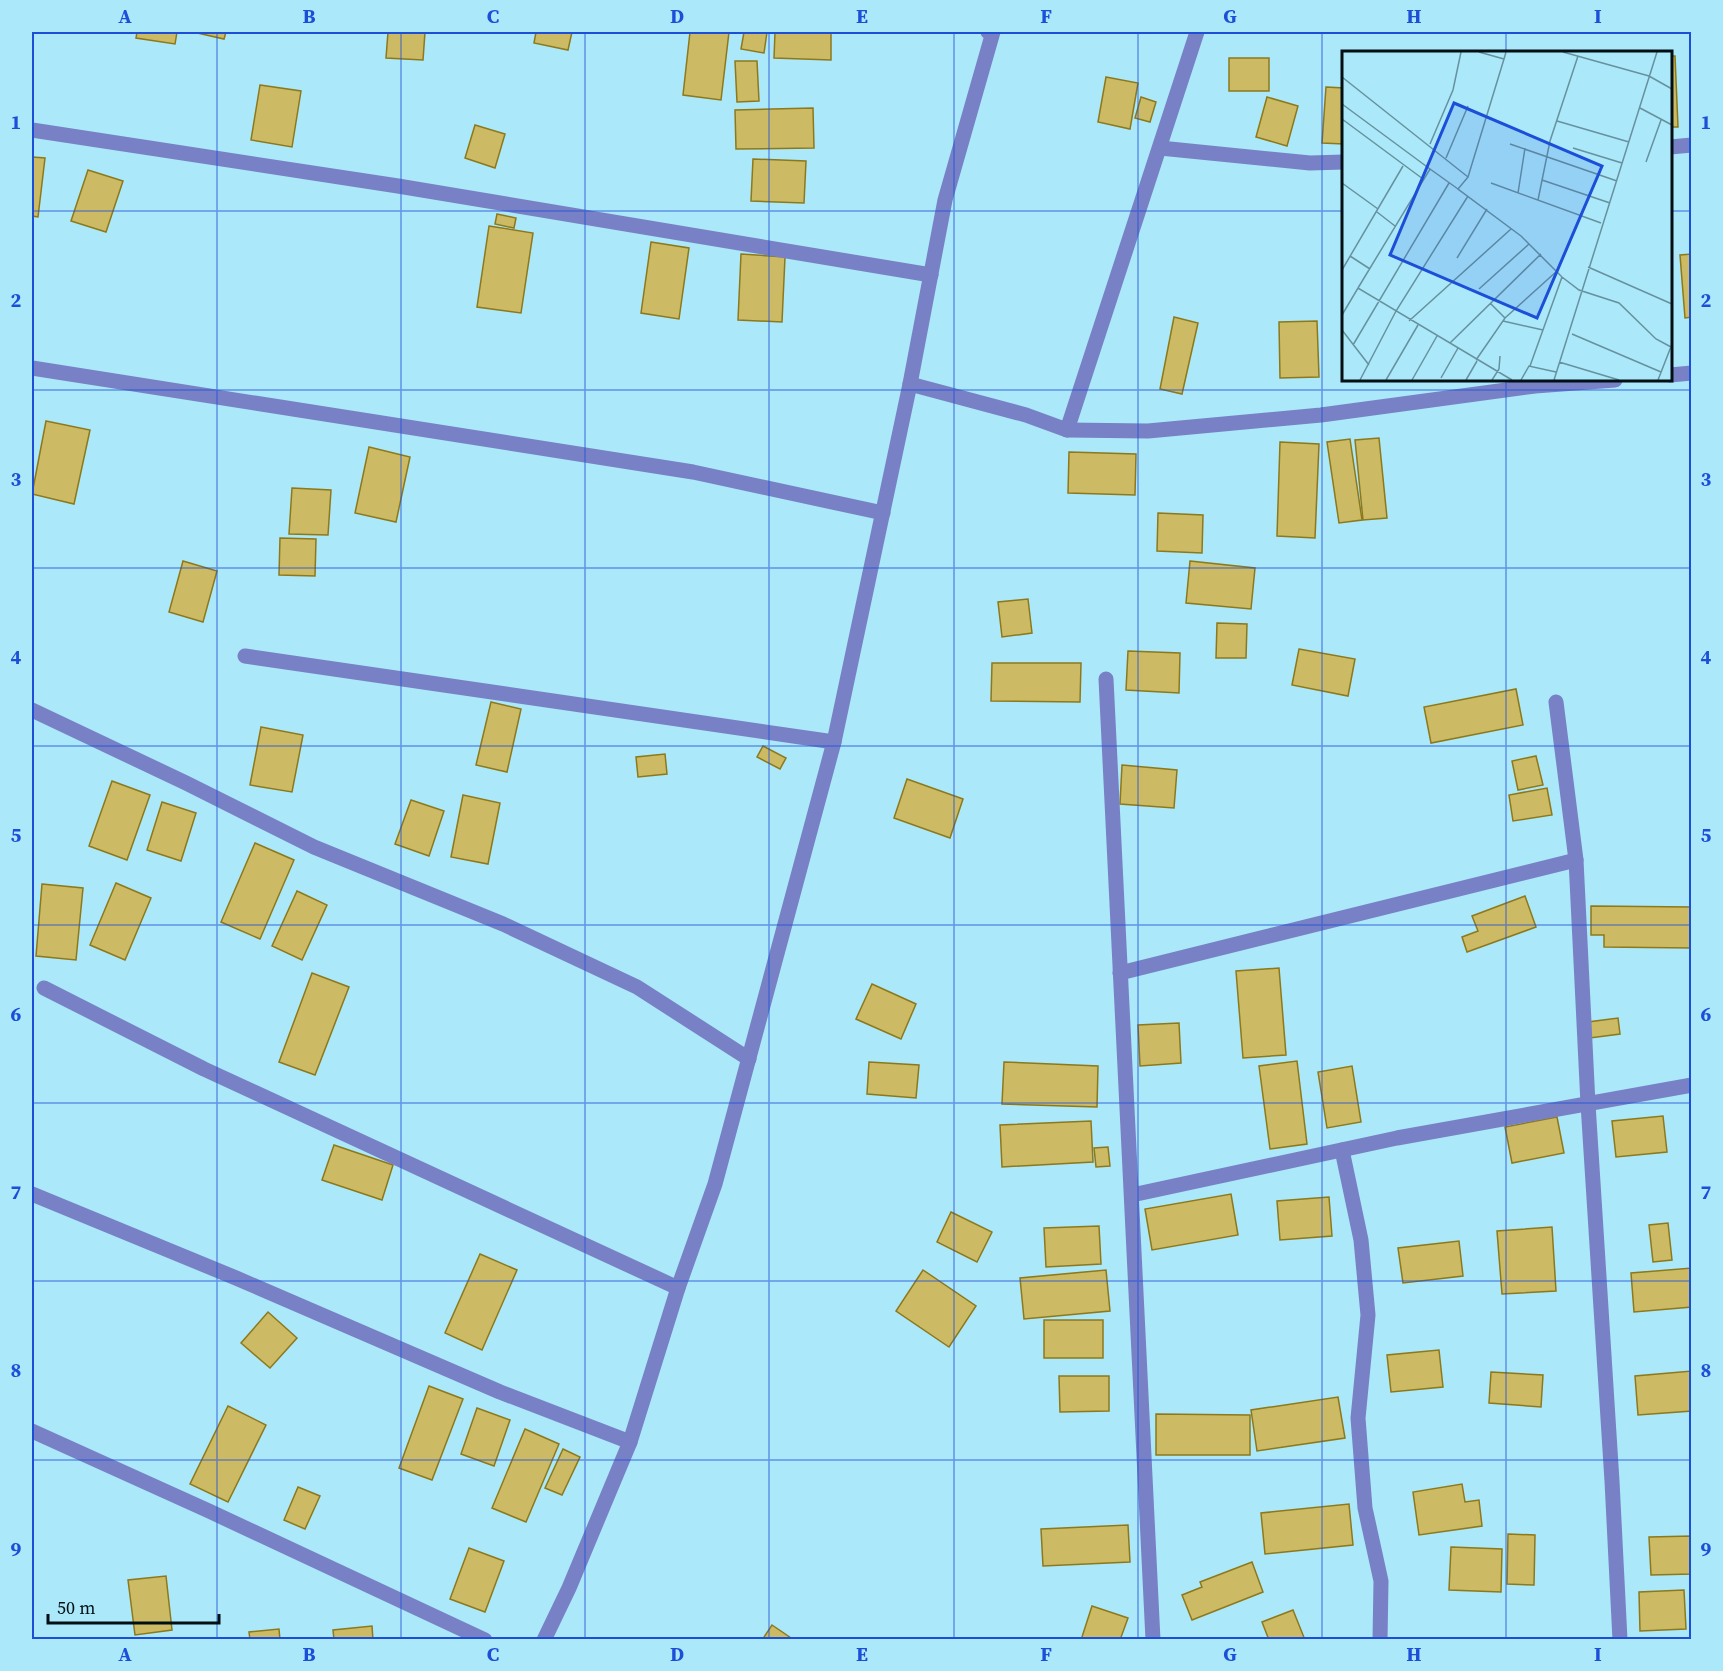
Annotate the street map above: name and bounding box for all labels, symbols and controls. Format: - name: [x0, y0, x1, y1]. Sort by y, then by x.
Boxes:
- text: A: [118, 2, 132, 30]
- text: B: [302, 2, 316, 30]
- text: C: [487, 2, 499, 30]
- text: D: [670, 2, 684, 30]
- text: E: [856, 2, 868, 30]
- text: F: [1040, 2, 1052, 30]
- text: G: [1223, 2, 1237, 30]
- text: H: [1406, 2, 1422, 30]
- text: I: [1594, 2, 1602, 30]
- inset map: [1342, 51, 1672, 381]
- text: 1: [11, 108, 21, 136]
- text: 1: [1701, 108, 1711, 136]
- text: 2: [11, 286, 22, 314]
- text: 2: [1701, 286, 1712, 314]
- text: 3: [11, 465, 22, 493]
- text: 3: [1701, 465, 1712, 493]
- text: 4: [11, 643, 22, 671]
- text: 4: [1701, 643, 1712, 671]
- text: 5: [11, 821, 22, 849]
- text: 5: [1701, 821, 1712, 849]
- text: 6: [11, 1000, 22, 1028]
- text: 6: [1701, 1000, 1712, 1028]
- text: 7: [11, 1178, 22, 1206]
- text: 7: [1701, 1178, 1712, 1206]
- text: 8: [11, 1356, 21, 1384]
- text: 8: [1701, 1356, 1711, 1384]
- text: 9: [11, 1535, 22, 1563]
- text: 9: [1701, 1535, 1712, 1563]
- scale bar: [48, 1587, 219, 1625]
- text: 50 m: [57, 1595, 95, 1620]
- text: A: [118, 1640, 132, 1668]
- text: B: [302, 1640, 316, 1668]
- text: C: [487, 1640, 499, 1668]
- text: D: [670, 1640, 684, 1668]
- text: E: [856, 1640, 868, 1668]
- text: F: [1040, 1640, 1052, 1668]
- text: G: [1223, 1640, 1237, 1668]
- text: H: [1406, 1640, 1422, 1668]
- text: I: [1594, 1640, 1602, 1668]

